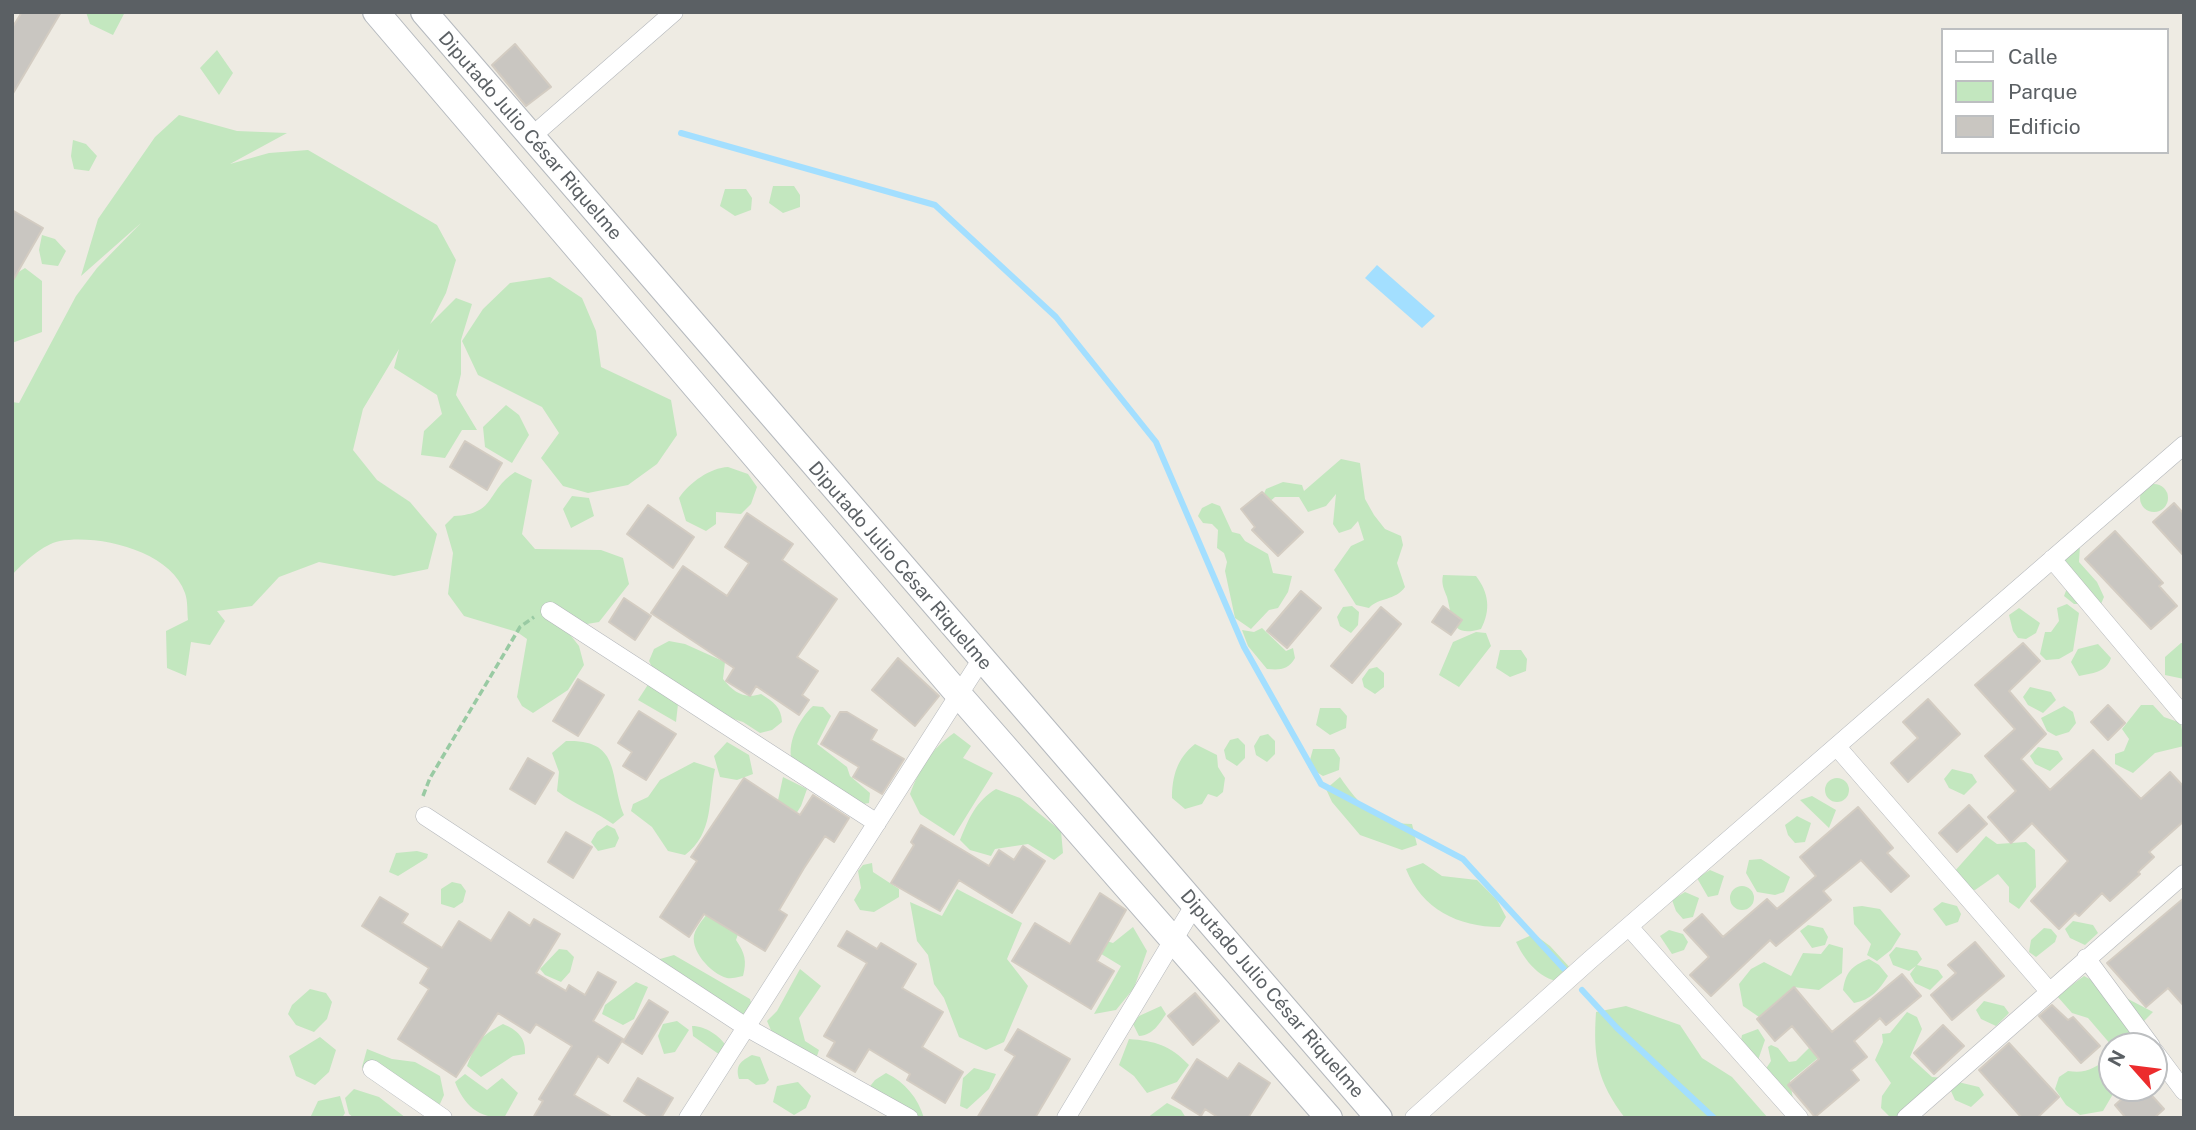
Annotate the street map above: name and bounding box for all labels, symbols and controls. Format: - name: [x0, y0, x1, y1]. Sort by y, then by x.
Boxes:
- street label: Diputado Julio César Riquelme: [433, 27, 627, 245]
- legend: [1940, 28, 2168, 154]
- text: Calle: [2008, 44, 2058, 69]
- text: Parque: [2008, 79, 2077, 104]
- text: Edificio: [2008, 114, 2081, 139]
- street label: Diputado Julio César Riquelme: [803, 457, 997, 675]
- street label: Diputado Julio César Riquelme: [1175, 885, 1369, 1103]
- north arrow: [2098, 1032, 2168, 1102]
- text: N: [2103, 1046, 2129, 1070]

